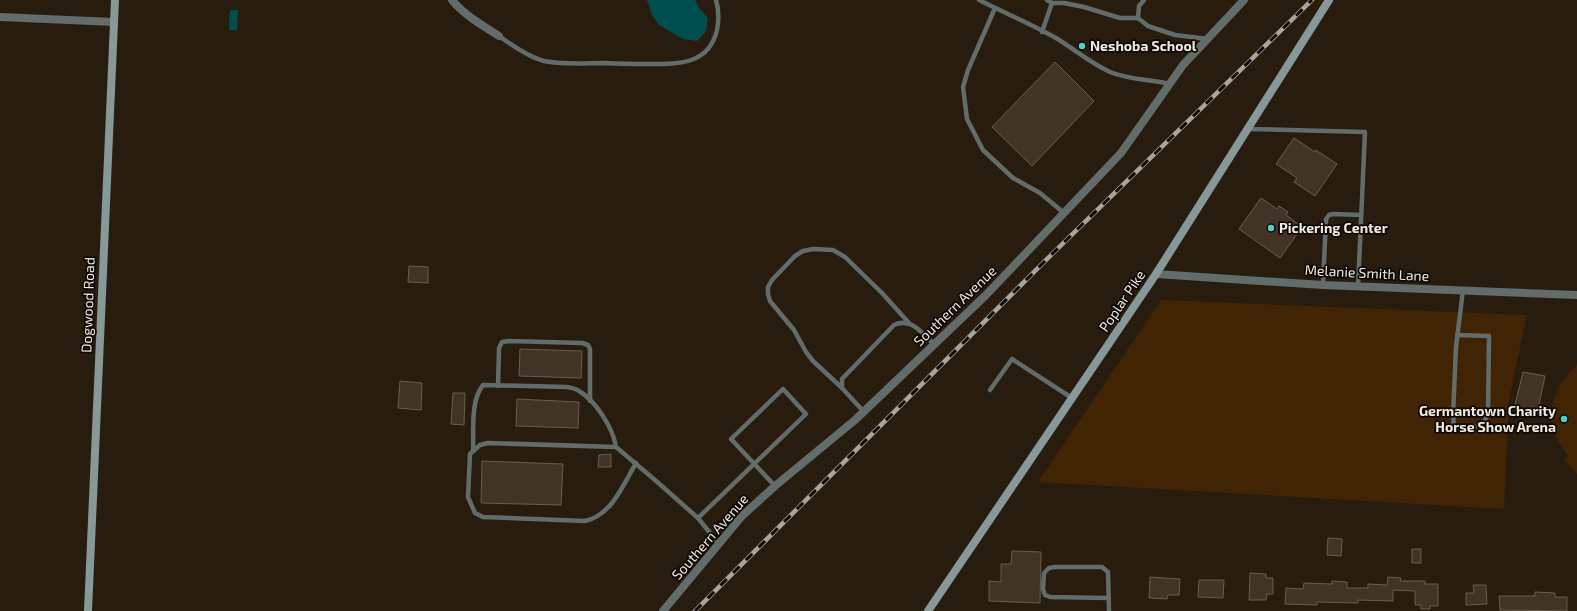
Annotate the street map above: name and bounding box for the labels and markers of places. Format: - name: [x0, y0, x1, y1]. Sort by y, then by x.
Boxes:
- place label: Neshoba School: [1090, 37, 1197, 54]
- marker: Neshoba School: [1077, 41, 1087, 51]
- place label: Pickering Center: [1279, 219, 1388, 236]
- marker: Pickering Center: [1266, 223, 1276, 233]
- place label: Germantown Charity Horse Show Arena: [1419, 402, 1556, 435]
- marker: Germantown Charity Horse Show Arena: [1559, 414, 1569, 424]

